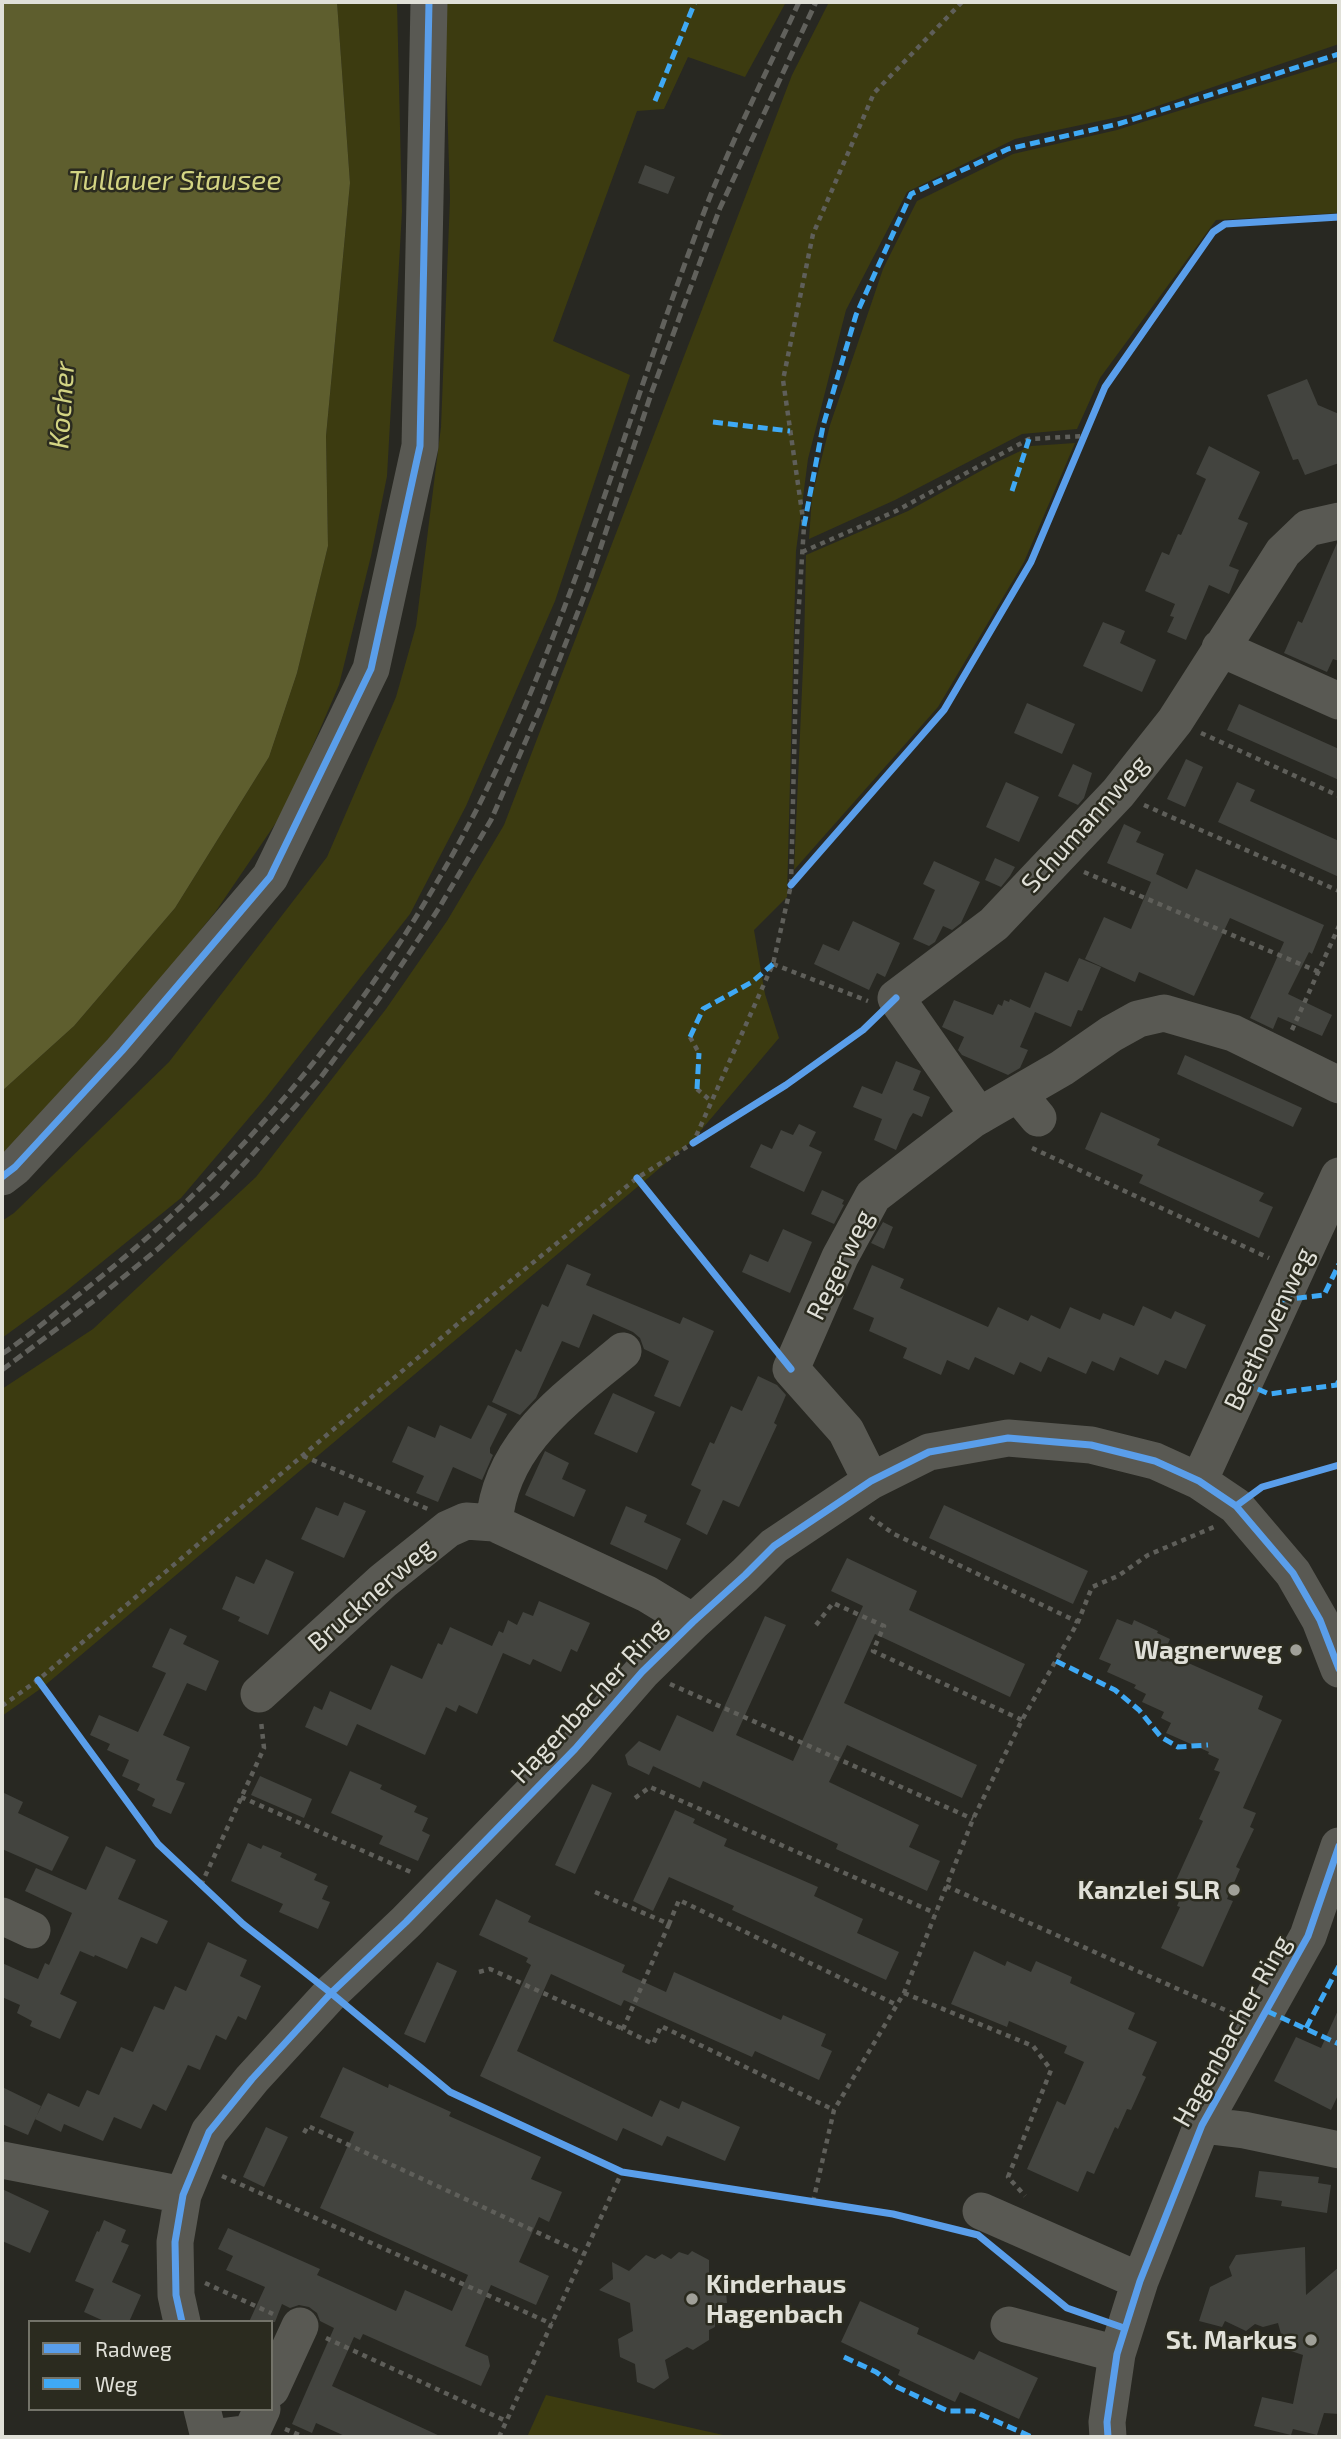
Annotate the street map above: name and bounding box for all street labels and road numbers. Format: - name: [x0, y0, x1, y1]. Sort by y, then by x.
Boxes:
- street label: Schumannweg: [1015, 749, 1155, 899]
- street label: Regerweg: [800, 1205, 880, 1325]
- street label: Beethovenweg: [1218, 1243, 1320, 1415]
- street label: Brucknerweg: [302, 1532, 440, 1658]
- street label: Hagenbacher Ring: [504, 1612, 674, 1790]
- street label: Hagenbacher Ring: [1166, 1930, 1298, 2132]

